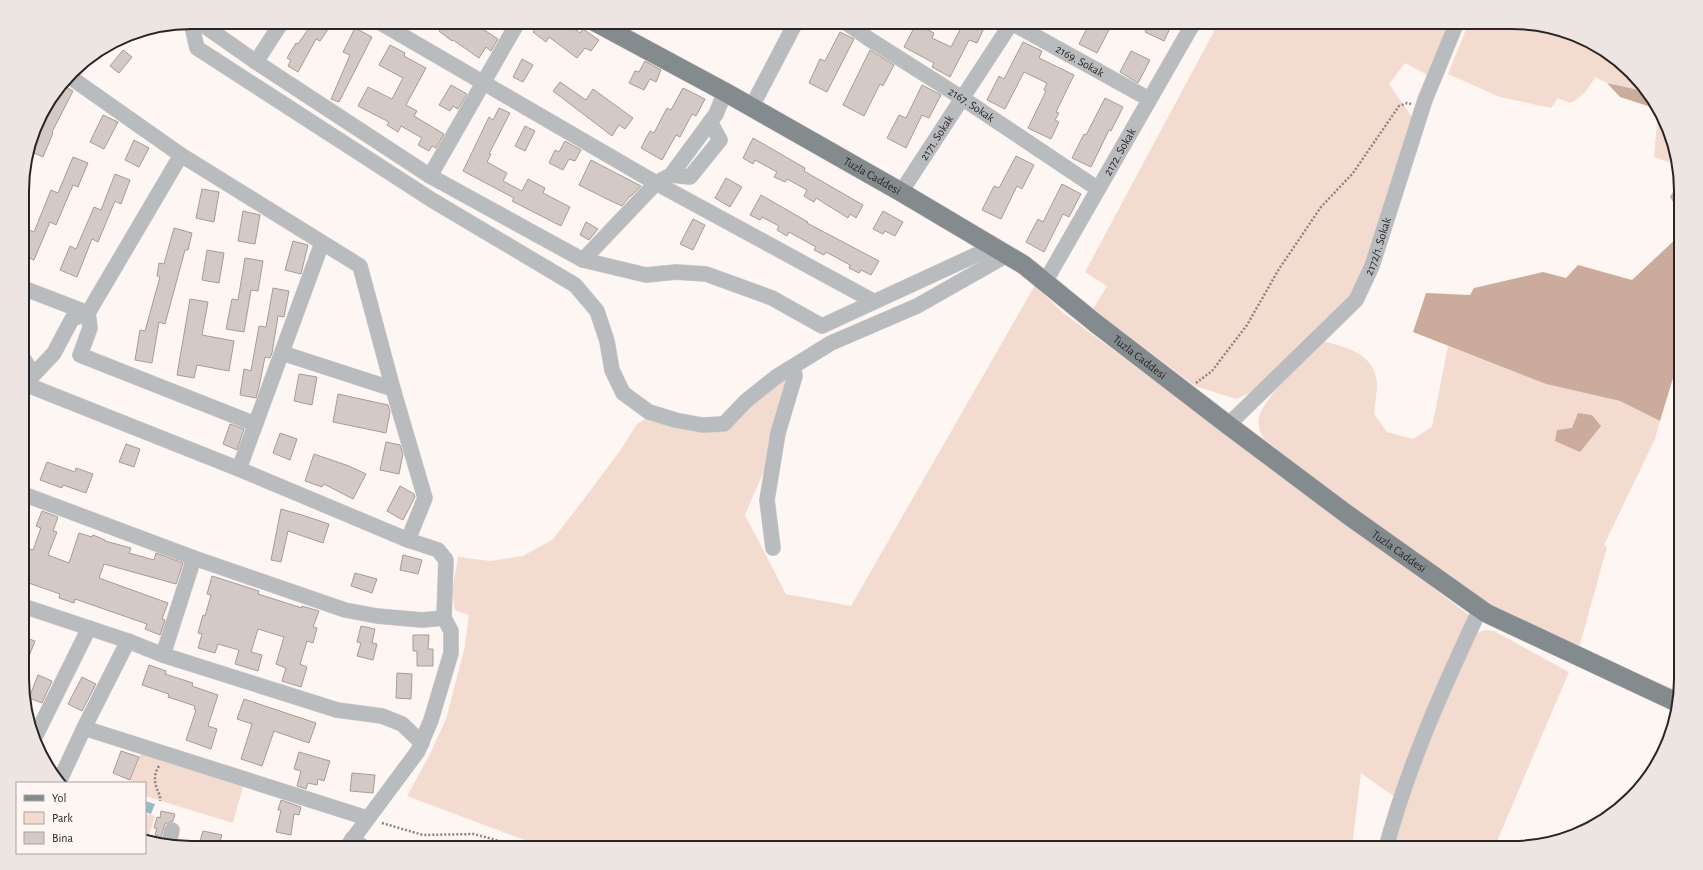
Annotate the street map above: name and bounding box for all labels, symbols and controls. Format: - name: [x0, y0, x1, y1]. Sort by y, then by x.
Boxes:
- street label: 2169. Sokak: [1054, 43, 1107, 79]
- street label: 2167. Sokak: [946, 85, 997, 124]
- street label: 2171. Sokak: [918, 112, 956, 162]
- street label: 2172. Sokak: [1101, 126, 1138, 178]
- street label: Tuzla Caddesi: [842, 155, 903, 197]
- street label: 2172/1. Sokak: [1363, 216, 1393, 277]
- street label: Tuzla Caddesi: [1111, 333, 1169, 381]
- street label: Tuzla Caddesi: [1370, 528, 1428, 575]
- legend: [16, 782, 146, 854]
- text: Yol: [52, 792, 66, 804]
- text: Park: [52, 812, 73, 824]
- text: Bina: [52, 832, 74, 844]

